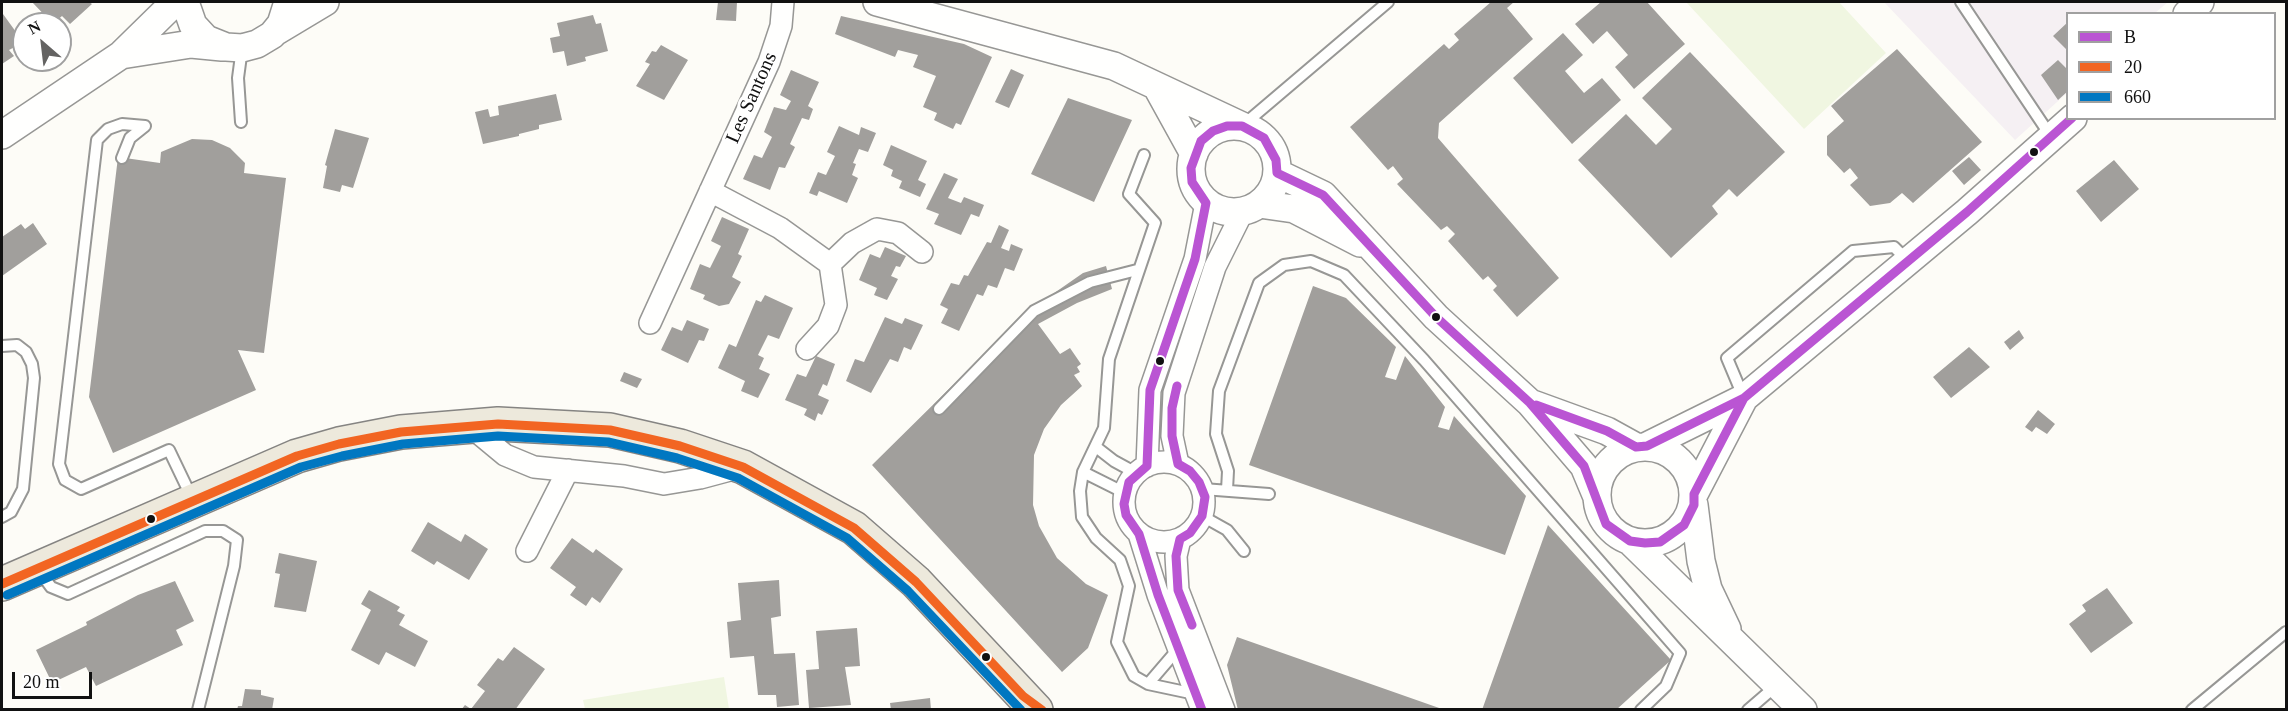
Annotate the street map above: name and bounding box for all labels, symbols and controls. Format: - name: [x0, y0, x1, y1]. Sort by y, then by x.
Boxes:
- north arrow: [12, 12, 72, 72]
- legend: [2066, 12, 2276, 120]
- text: N: [25, 17, 43, 38]
- text: B: [2124, 27, 2136, 47]
- street label: Les Santons: [721, 49, 783, 147]
- text: 20: [2124, 57, 2142, 77]
- text: 660: [2124, 87, 2151, 107]
- unlabelled marker: [2028, 146, 2040, 158]
- unlabelled marker: [1430, 311, 1442, 323]
- unlabelled marker: [1154, 355, 1166, 367]
- unlabelled marker: [145, 513, 157, 525]
- unlabelled marker: [980, 651, 992, 663]
- scale bar: [15, 660, 94, 698]
- text: 20 m: [23, 672, 60, 692]

